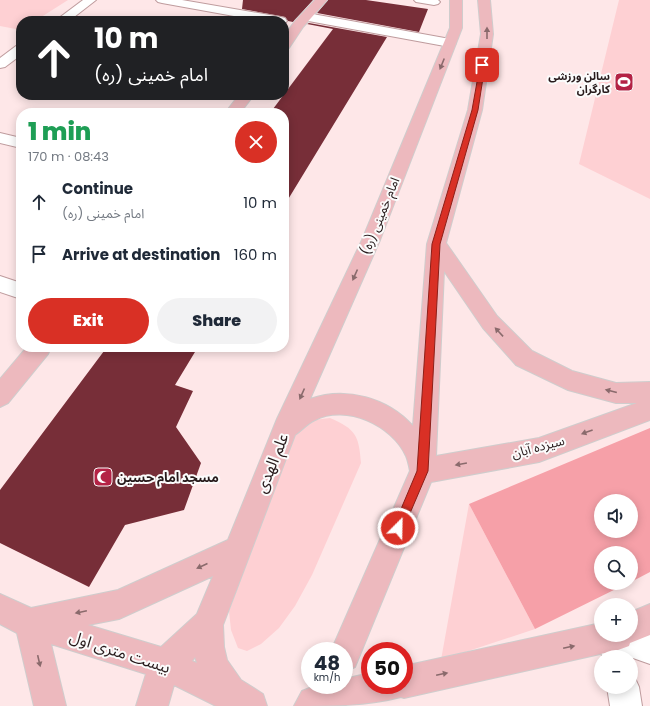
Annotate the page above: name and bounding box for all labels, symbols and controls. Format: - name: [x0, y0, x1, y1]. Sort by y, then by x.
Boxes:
- text: 10 m: [94, 19, 158, 58]
- one-way arrow: [484, 26, 490, 39]
- icon: ahead: [28, 32, 80, 84]
- pin: [465, 48, 499, 82]
- icon: arrive: [471, 54, 493, 76]
- one-way arrow: [438, 59, 444, 71]
- text: امام خمینی (ره): [94, 62, 208, 87]
- place label: سالن ورزشی کارگران: [548, 68, 611, 97]
- sports icon: سالن ورزشی کارگران: [613, 71, 635, 93]
- text: 1 min: [28, 115, 91, 148]
- button: close: [235, 121, 277, 163]
- text: 170 m · 08:43: [28, 147, 109, 166]
- street label: امام خمینی (ره): [356, 174, 404, 258]
- text: Continue: [62, 178, 133, 199]
- icon: ahead: [28, 191, 50, 213]
- text: 10 m: [243, 192, 277, 213]
- text: امام خمینی (ره): [62, 204, 144, 223]
- icon: arrive: [28, 243, 50, 265]
- text: Arrive at destination: [62, 244, 220, 265]
- text: 160 m: [234, 244, 277, 265]
- one-way arrow: [352, 270, 358, 281]
- button: Exit: [28, 298, 149, 344]
- button: Share: [157, 298, 277, 344]
- one-way arrow: [494, 327, 504, 337]
- one-way arrow: [298, 388, 304, 400]
- one-way arrow: [605, 388, 617, 394]
- street label: علم الهدی: [250, 430, 295, 497]
- one-way arrow: [581, 430, 593, 436]
- street label: سیزده آبان: [509, 431, 567, 463]
- one-way arrow: [455, 461, 468, 467]
- mosque icon: مسجد امام حسین: [92, 466, 114, 488]
- place label: مسجد امام حسین: [117, 468, 219, 487]
- map controls: [594, 494, 638, 694]
- button: sound: [594, 494, 638, 538]
- position arrow: [377, 507, 419, 549]
- button: search: [594, 546, 638, 590]
- one-way arrow: [197, 563, 208, 569]
- button: +: [594, 598, 638, 642]
- one-way arrow: [75, 609, 87, 615]
- street label: بیست متری اول: [67, 625, 173, 679]
- speed limit sign: 50: [361, 642, 413, 694]
- one-way arrow: [563, 643, 575, 649]
- text: 48: [314, 649, 340, 677]
- button: −: [594, 650, 638, 694]
- one-way arrow: [36, 655, 42, 667]
- text: km/h: [314, 670, 340, 685]
- one-way arrow: [436, 670, 448, 676]

